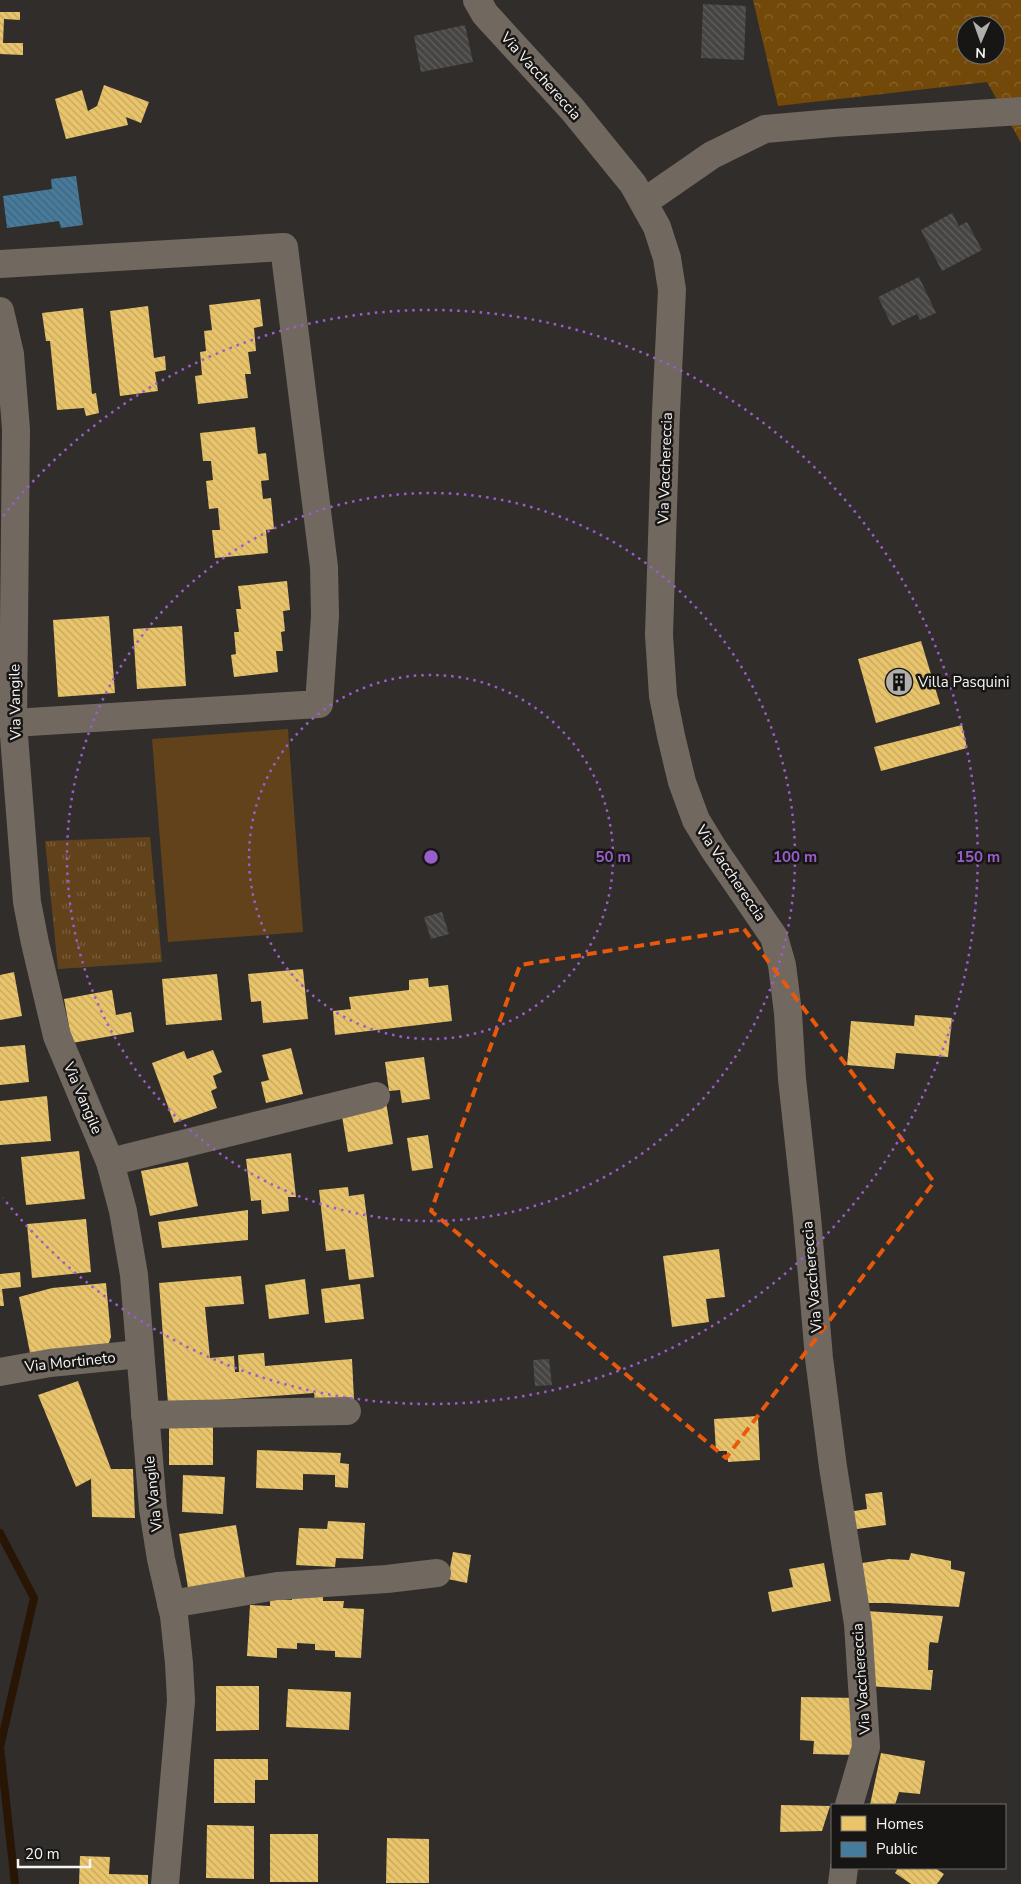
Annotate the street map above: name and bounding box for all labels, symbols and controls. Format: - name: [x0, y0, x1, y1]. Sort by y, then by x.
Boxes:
- north arrow: [956, 15, 1006, 65]
- street label: Via Vacchereccia: [496, 27, 586, 124]
- text: N: [975, 43, 986, 62]
- street label: Via Vacchereccia: [653, 412, 677, 525]
- street label: Via Vangile: [4, 664, 26, 741]
- building icon: Villa Pasquini: [884, 667, 914, 697]
- place label: Villa Pasquini: [917, 672, 1009, 692]
- street label: Via Vacchereccia: [691, 820, 771, 925]
- text: 50 m: [595, 847, 631, 867]
- text: 100 m: [773, 847, 817, 867]
- text: 150 m: [956, 847, 1000, 867]
- centre of rings: [422, 848, 440, 866]
- street label: Via Vangile: [59, 1058, 107, 1137]
- street label: Via Vacchereccia: [797, 1220, 827, 1335]
- street label: Via Mortineto: [23, 1347, 116, 1377]
- street label: Via Vangile: [139, 1455, 167, 1534]
- street label: Via Vacchereccia: [847, 1623, 875, 1736]
- legend: [831, 1804, 1006, 1869]
- text: Homes: [876, 1814, 924, 1834]
- scale bar: [18, 1836, 90, 1868]
- text: Public: [876, 1839, 917, 1859]
- text: 20 m: [25, 1844, 60, 1864]

